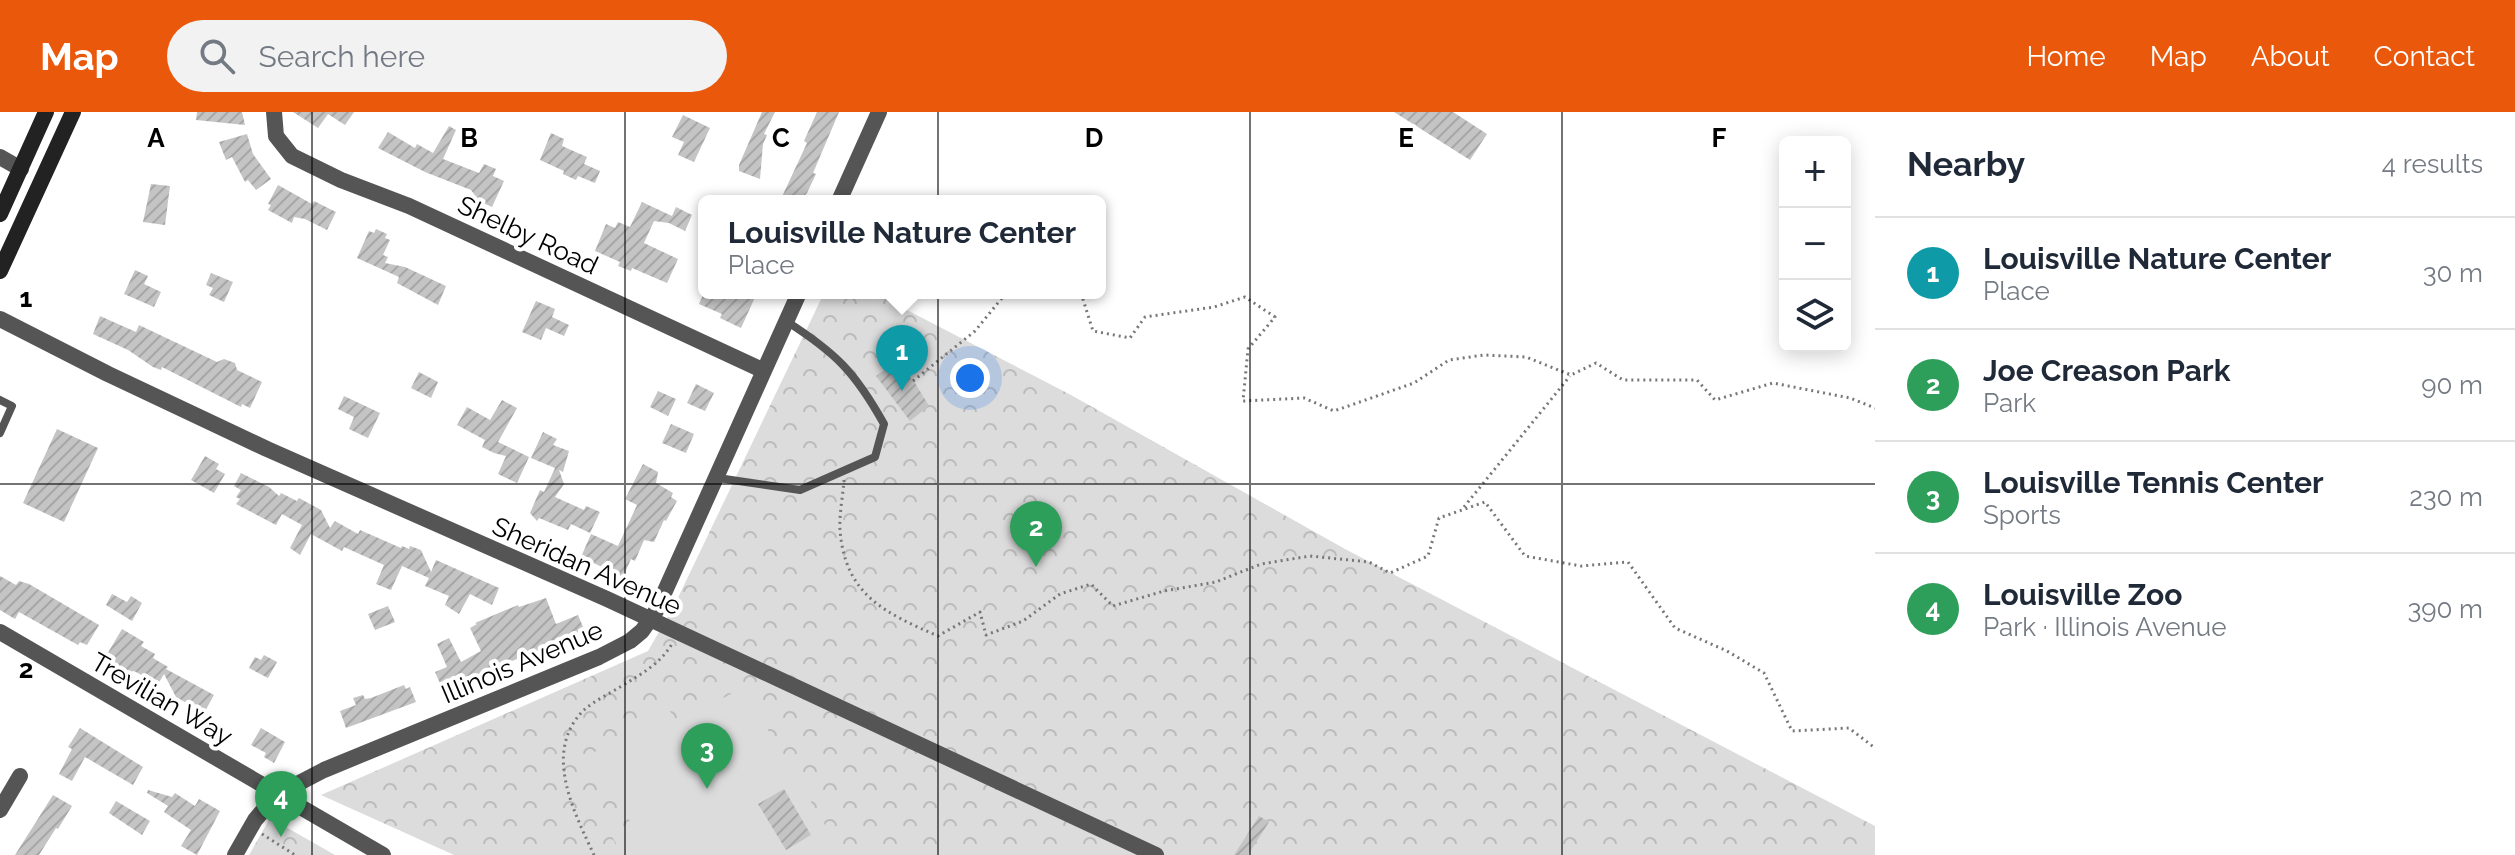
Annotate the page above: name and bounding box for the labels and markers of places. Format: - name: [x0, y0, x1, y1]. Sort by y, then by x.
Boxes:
- pin: 1: [876, 325, 928, 391]
- pin: 2: [1010, 501, 1062, 567]
- pin: 3: [681, 723, 733, 789]
- pin: 4: [255, 771, 307, 837]

